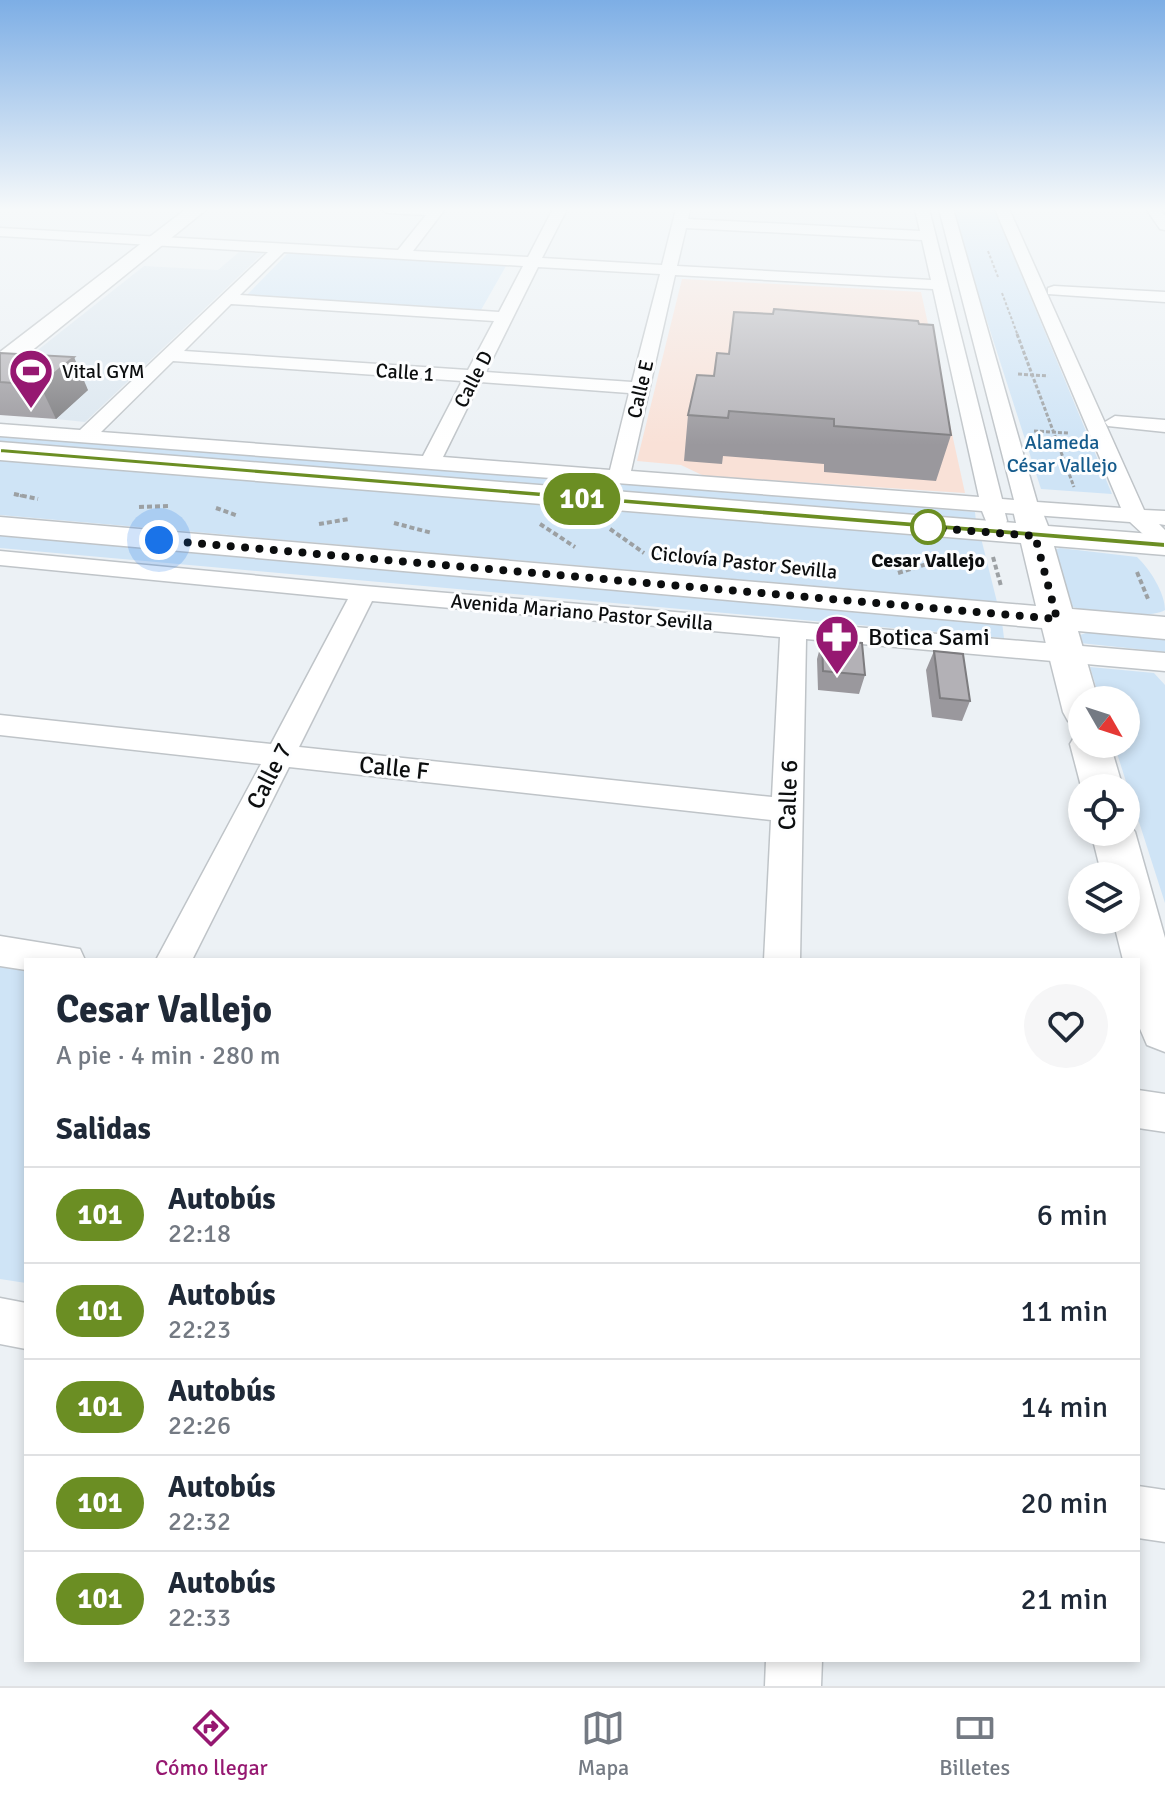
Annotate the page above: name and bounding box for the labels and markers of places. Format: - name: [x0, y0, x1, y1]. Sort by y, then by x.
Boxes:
- sports icon: Vital GYM: [7, 347, 55, 410]
- place label: Vital GYM: [62, 359, 145, 384]
- marker: Cesar Vallejo: [911, 510, 945, 544]
- place label: Cesar Vallejo: [871, 548, 985, 573]
- pharmacy icon: Botica Sami: [813, 613, 861, 676]
- place label: Botica Sami: [868, 622, 990, 652]

